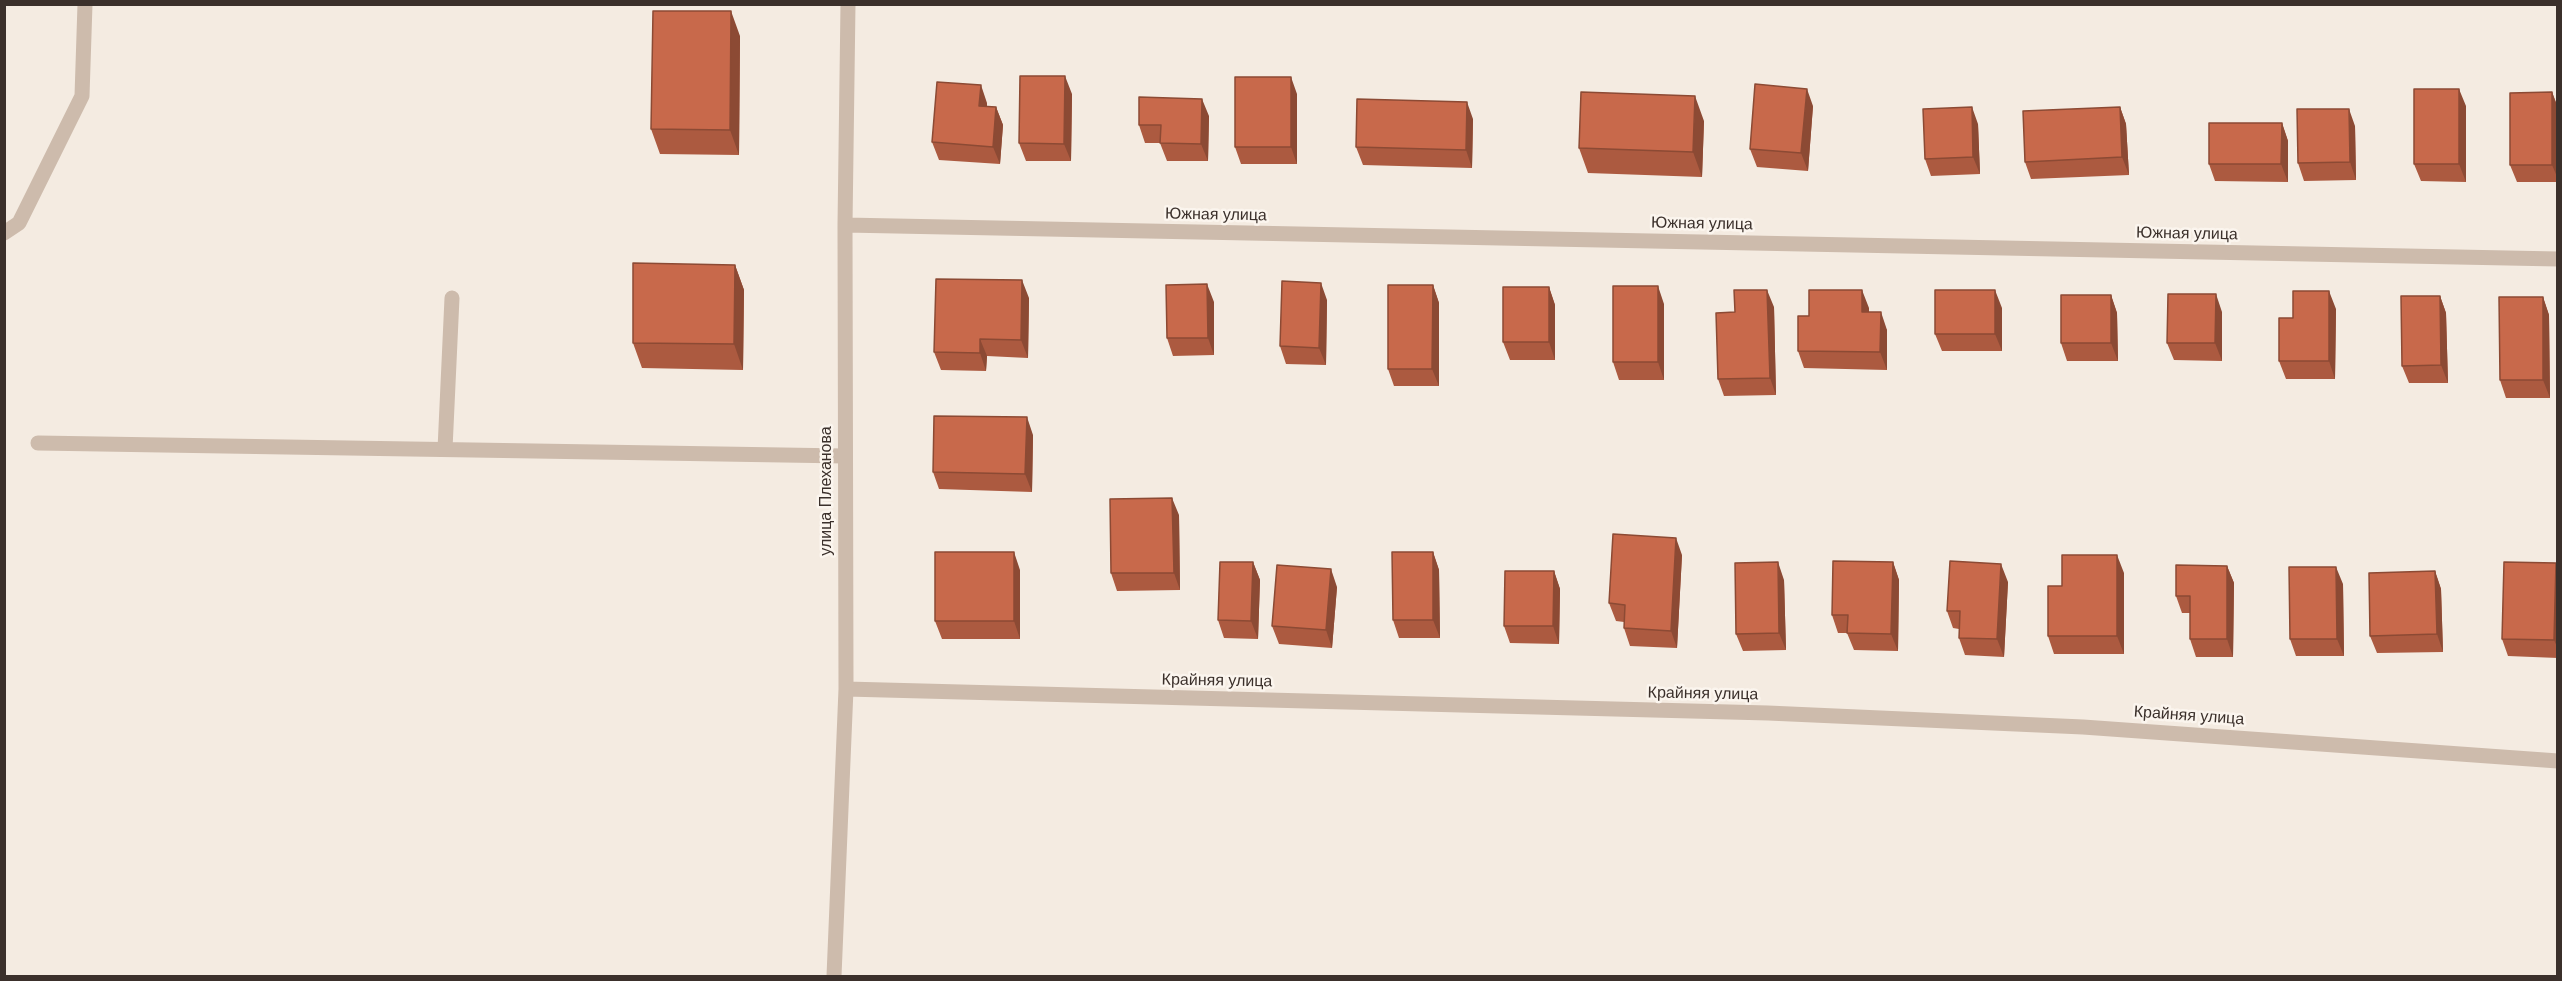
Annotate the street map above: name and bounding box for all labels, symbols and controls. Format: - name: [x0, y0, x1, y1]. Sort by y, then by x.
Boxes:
- street label: Южная улица: [1165, 205, 1267, 225]
- street label: Южная улица: [1651, 214, 1753, 234]
- street label: Южная улица: [2136, 224, 2238, 244]
- street label: улица Плеханова: [817, 426, 837, 556]
- street label: Крайняя улица: [1162, 670, 1272, 692]
- street label: Крайняя улица: [1648, 683, 1758, 705]
- street label: Крайняя улица: [2133, 703, 2245, 729]

